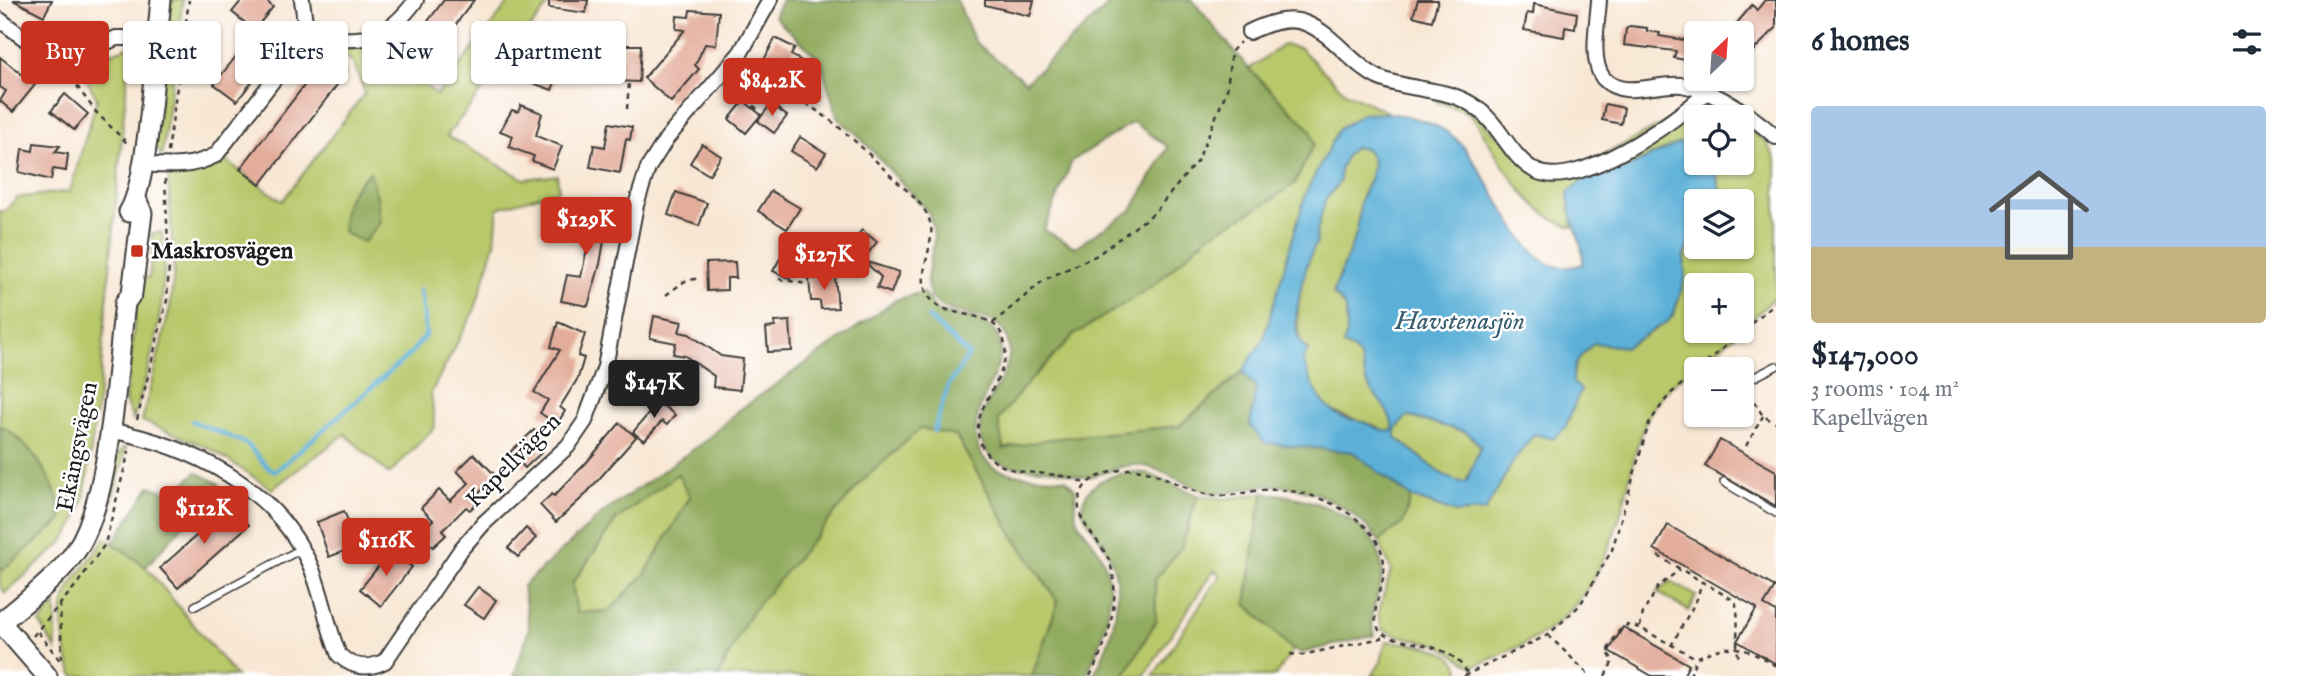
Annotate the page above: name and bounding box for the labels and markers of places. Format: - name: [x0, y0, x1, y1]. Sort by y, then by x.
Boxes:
- pin: $84.2K: [715, 58, 829, 118]
- pin: $129K: [537, 198, 635, 257]
- pin: $127K: [775, 232, 873, 292]
- place label: Maskrosvägen: [151, 236, 293, 267]
- marker: Maskrosvägen: [129, 243, 145, 259]
- pin: $147K: [605, 360, 703, 420]
- pin: $112K: [155, 486, 253, 546]
- pin: $116K: [337, 518, 435, 578]

